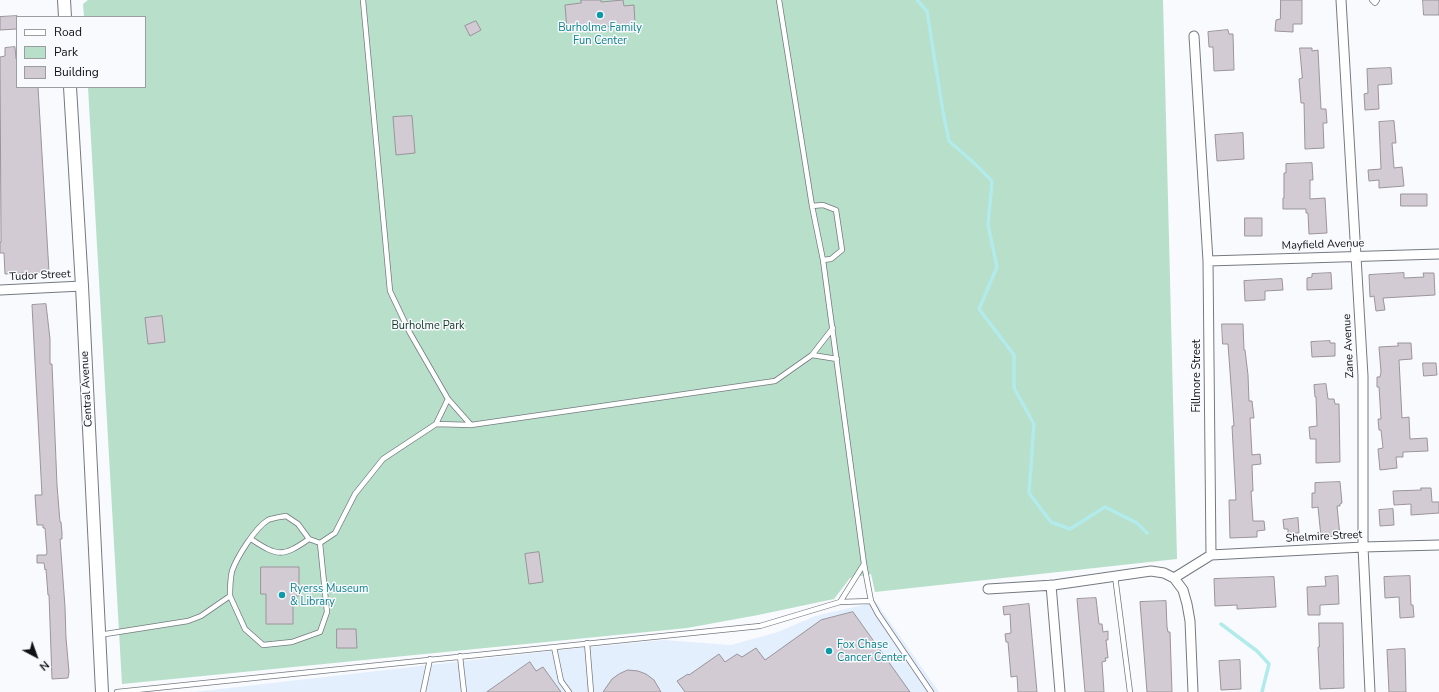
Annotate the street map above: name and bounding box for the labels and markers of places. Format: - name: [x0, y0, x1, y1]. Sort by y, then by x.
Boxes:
- marker: Burholme Family Fun Center: [595, 10, 605, 20]
- place label: Burholme Family Fun Center: [558, 21, 642, 47]
- place label: Ryerss Museum & Library: [290, 582, 368, 608]
- marker: Ryerss Museum & Library: [277, 590, 287, 600]
- place label: Fox Chase Cancer Center: [837, 638, 907, 664]
- marker: Fox Chase Cancer Center: [824, 646, 834, 656]

